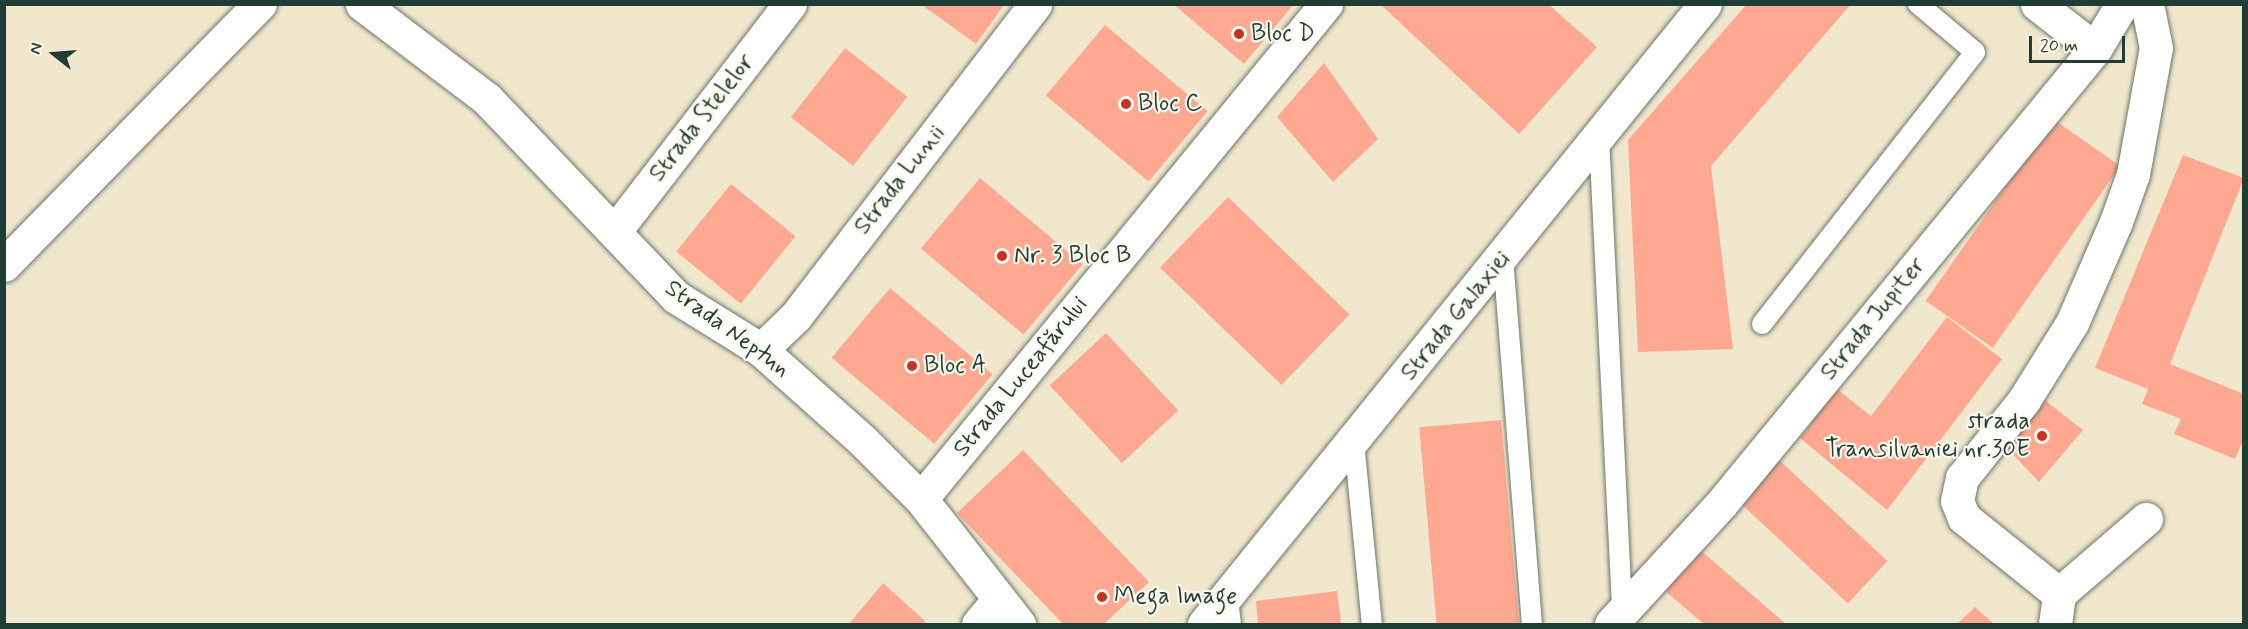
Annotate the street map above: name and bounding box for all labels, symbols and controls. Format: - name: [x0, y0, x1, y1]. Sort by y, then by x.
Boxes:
- place label: Bloc D: [1251, 20, 1315, 48]
- north arrow: [24, 24, 84, 84]
- scale bar: [2032, 24, 2128, 62]
- marker: Bloc D: [1232, 27, 1246, 41]
- text: 20 m: [2040, 34, 2078, 58]
- text: N: [25, 40, 48, 57]
- street label: Strada Stelelor: [644, 50, 760, 186]
- place label: Bloc C: [1138, 90, 1202, 118]
- marker: Bloc C: [1119, 97, 1133, 111]
- street label: Strada Lunii: [850, 122, 950, 238]
- place label: Nr. 3 Bloc B: [1014, 242, 1131, 270]
- street label: Strada Galaxiei: [1396, 247, 1516, 385]
- marker: Nr. 3 Bloc B: [995, 249, 1009, 263]
- street label: Strada Jupiter: [1815, 252, 1931, 386]
- street label: Strada Neptun: [659, 274, 795, 384]
- street label: Strada Luceafărului: [947, 291, 1095, 463]
- place label: Bloc A: [924, 352, 987, 380]
- marker: Bloc A: [905, 359, 919, 373]
- place label: strada Transilvaniei nr.30E: [1825, 408, 2030, 464]
- marker: strada Transilvaniei nr.30E: [2035, 429, 2049, 443]
- place label: Mega Image: [1114, 583, 1242, 611]
- marker: Mega Image: [1095, 590, 1109, 604]

